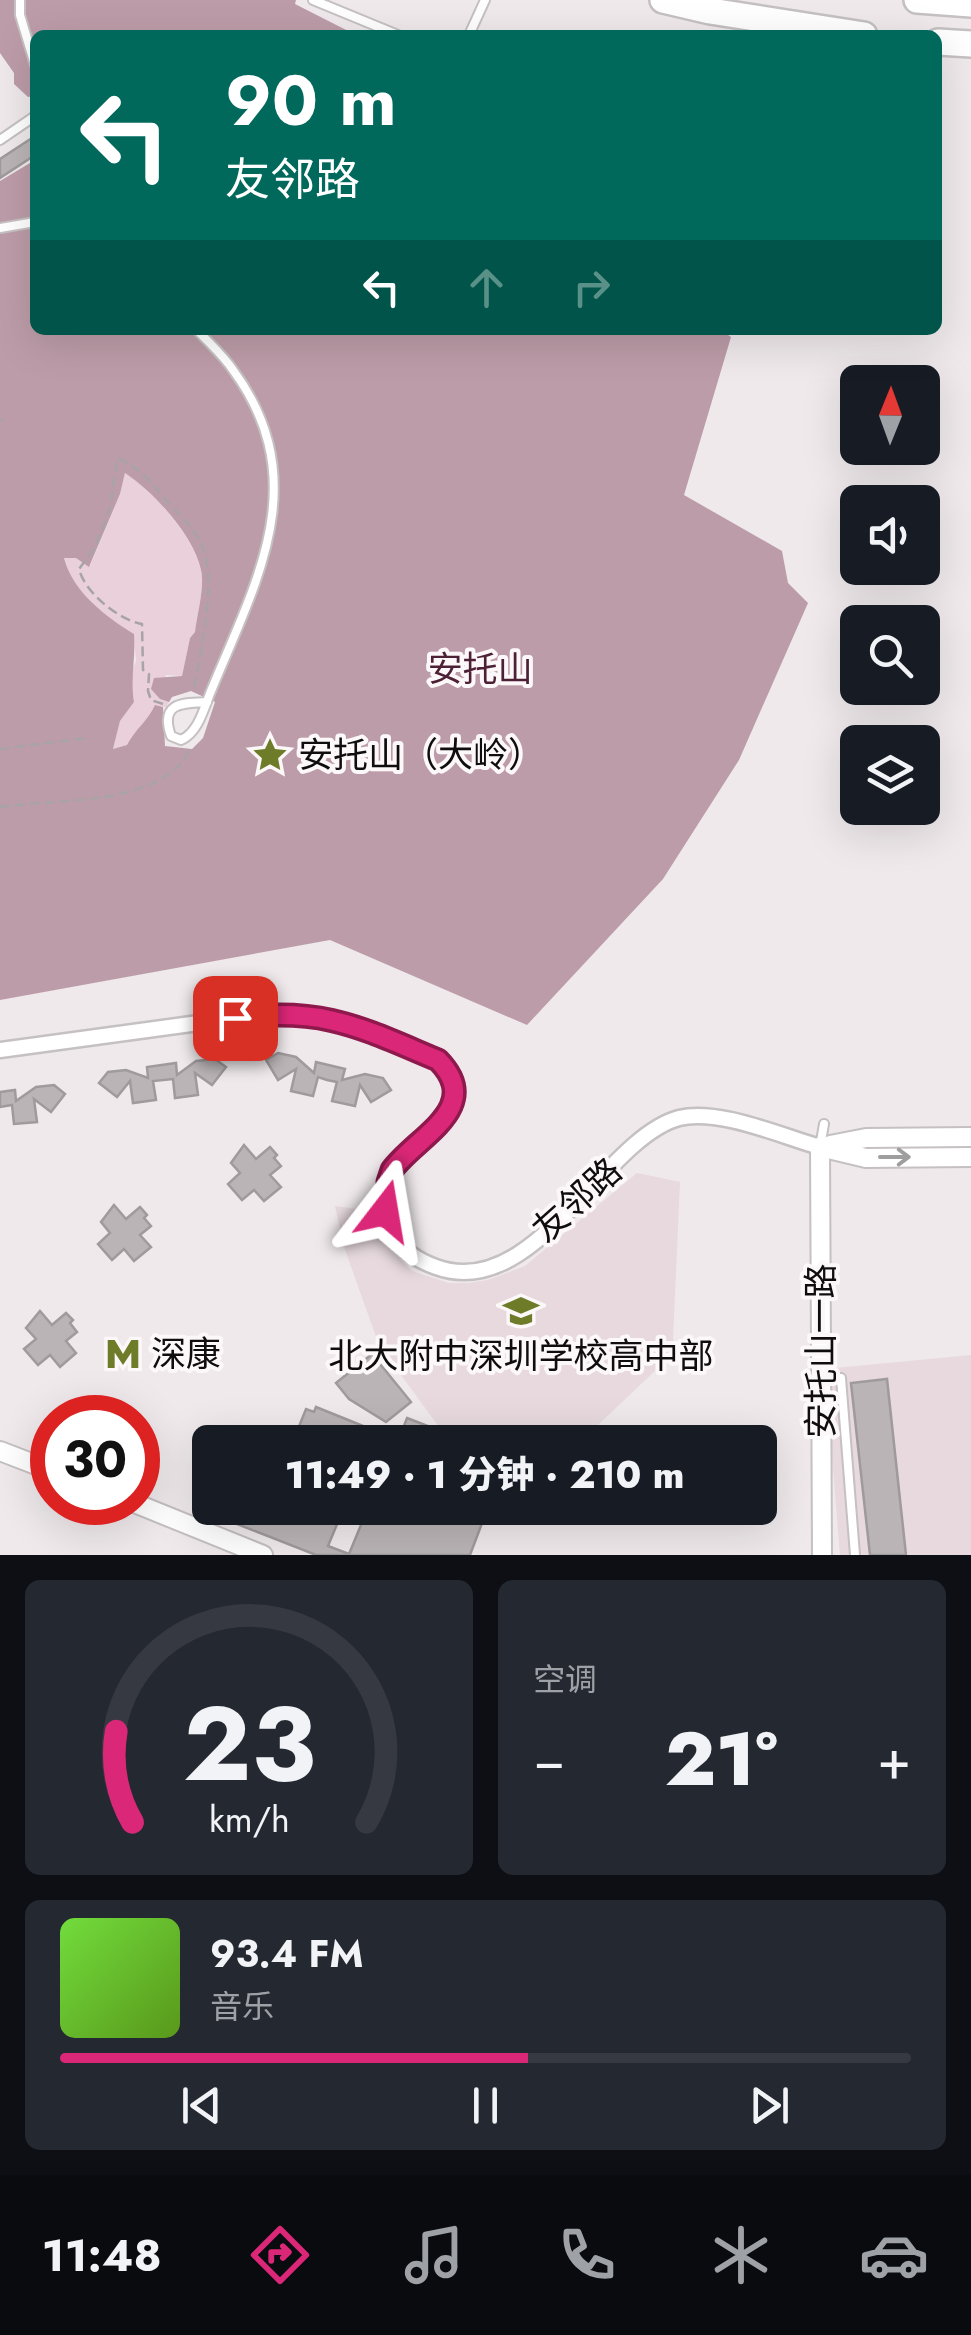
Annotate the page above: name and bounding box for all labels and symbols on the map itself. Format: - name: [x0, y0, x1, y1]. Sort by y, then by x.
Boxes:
- north arrow: [840, 365, 940, 465]
- park label: 安托山: [427, 644, 533, 694]
- place label: 安托山（大岭）: [298, 730, 543, 780]
- place icon: 安托山（大岭）: [251, 736, 289, 774]
- pin: [193, 976, 278, 1061]
- street label: 友邻路: [521, 1146, 633, 1254]
- one-way arrow: [878, 1148, 910, 1166]
- position arrow: [333, 1159, 437, 1263]
- street label: 安托山一路: [796, 1263, 846, 1439]
- school or university icon: 北大附中深圳学校高中部: [502, 1292, 540, 1330]
- place label: 深康: [151, 1329, 221, 1379]
- place label: 北大附中深圳学校高中部: [328, 1331, 714, 1381]
- metro station icon: 深康: [104, 1335, 142, 1373]
- speed limit sign: 30: [30, 1395, 160, 1525]

